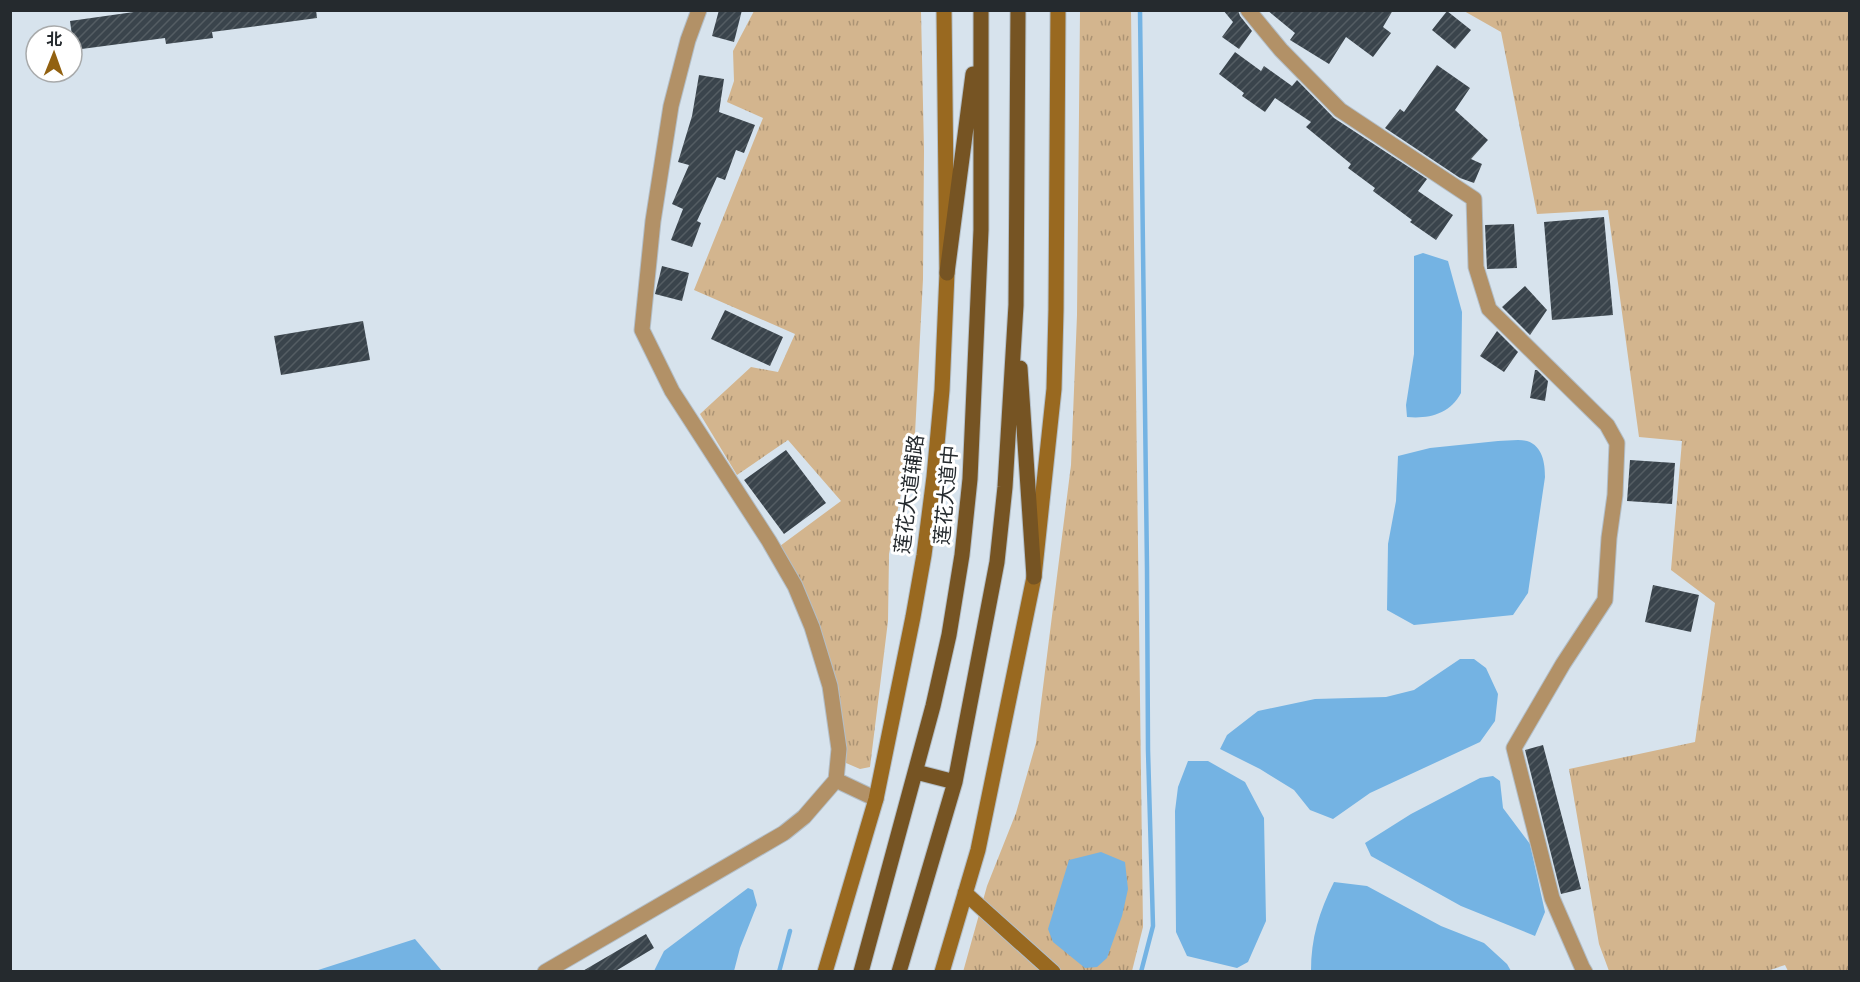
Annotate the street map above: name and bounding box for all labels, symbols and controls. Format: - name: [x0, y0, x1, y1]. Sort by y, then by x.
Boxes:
- north arrow: [24, 24, 84, 84]
- text: 北: [46, 29, 62, 51]
- street label: 莲花大道辅路: [889, 433, 931, 555]
- street label: 莲花大道中: [929, 444, 965, 546]

